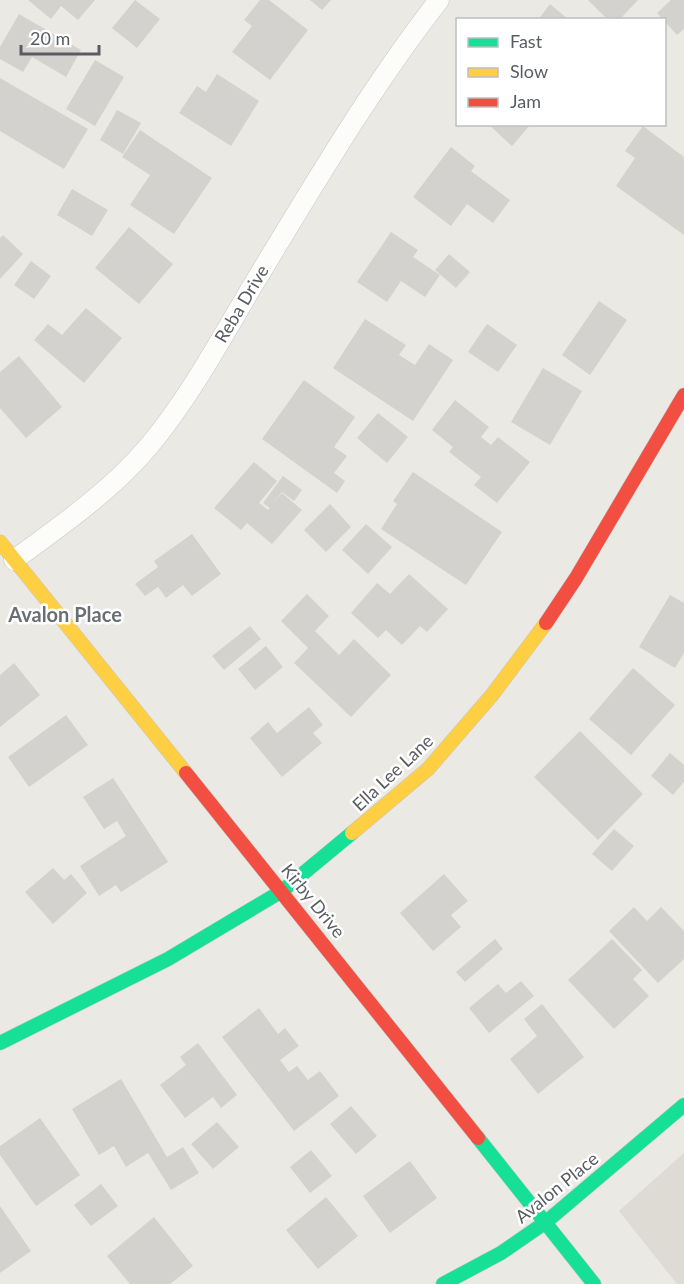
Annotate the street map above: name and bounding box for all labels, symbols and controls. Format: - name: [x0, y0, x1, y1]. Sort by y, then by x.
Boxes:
- scale bar: [21, 18, 99, 56]
- legend: [456, 18, 666, 126]
- text: 20 m: [30, 27, 70, 49]
- text: Fast: [510, 30, 543, 52]
- text: Slow: [510, 60, 548, 82]
- text: Jam: [510, 90, 541, 112]
- street label: Reba Drive: [209, 261, 273, 346]
- district label: Avalon Place: [7, 602, 122, 626]
- street label: Ella Lee Lane: [347, 729, 437, 815]
- street label: Kirby Drive: [277, 859, 350, 942]
- street label: Avalon Place: [510, 1147, 602, 1227]

